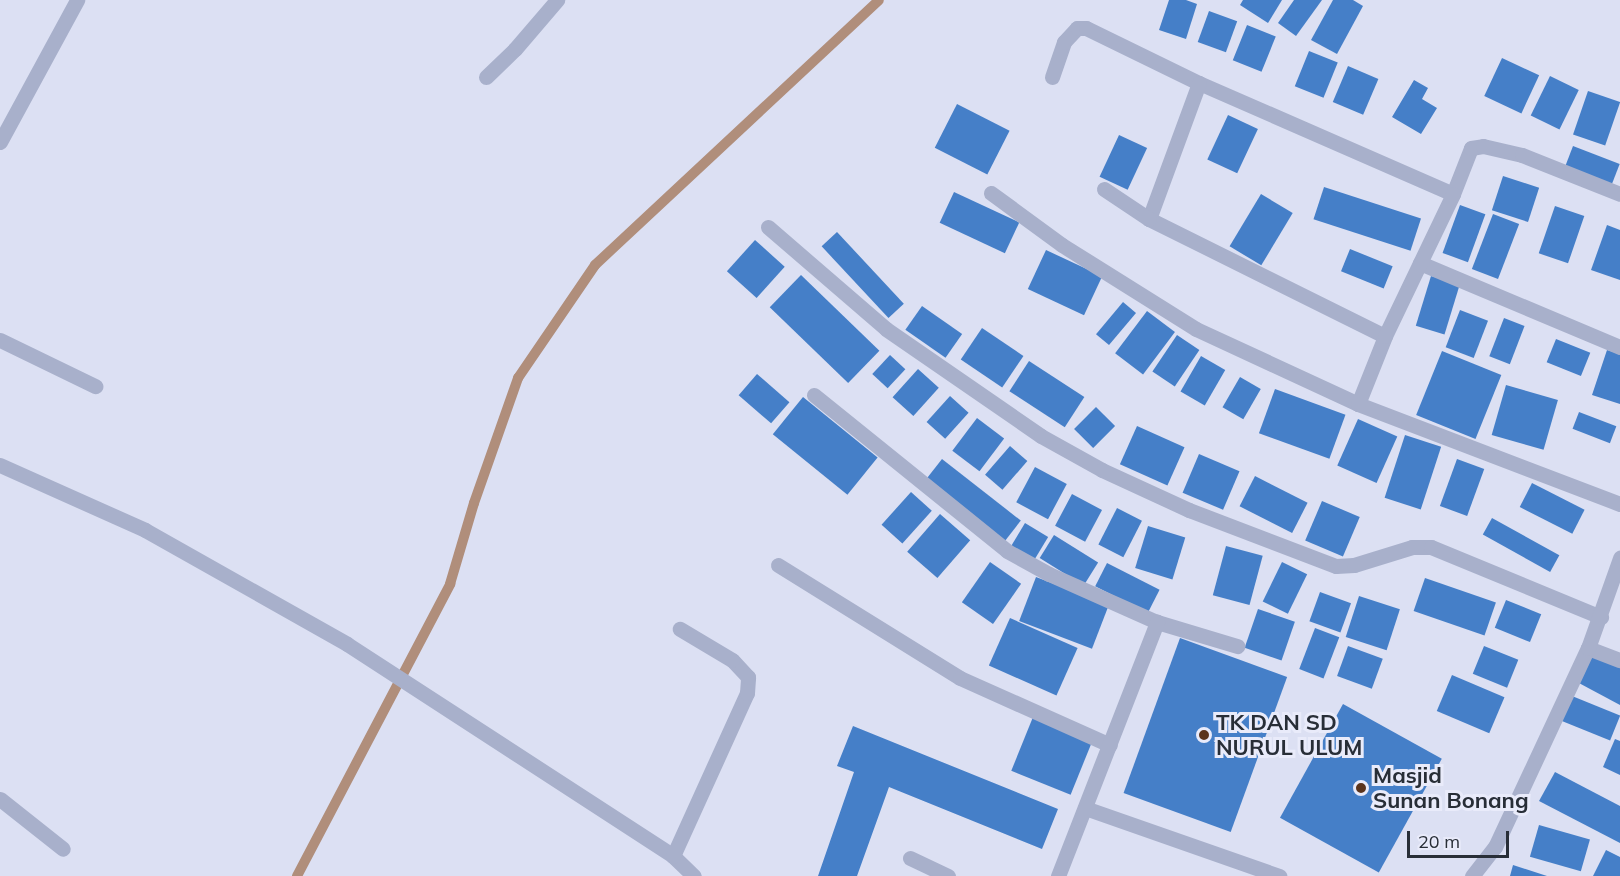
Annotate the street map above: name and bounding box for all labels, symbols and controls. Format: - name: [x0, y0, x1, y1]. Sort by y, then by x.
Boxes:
- place label: TK DAN SD NURUL ULUM: [1216, 709, 1362, 760]
- marker: TK DAN SD NURUL ULUM: [1197, 728, 1211, 742]
- place label: Masjid Sunan Bonang: [1373, 762, 1529, 813]
- marker: Masjid Sunan Bonang: [1354, 781, 1368, 795]
- scale bar: [1410, 819, 1512, 857]
- text: 20 m: [1418, 830, 1460, 853]

